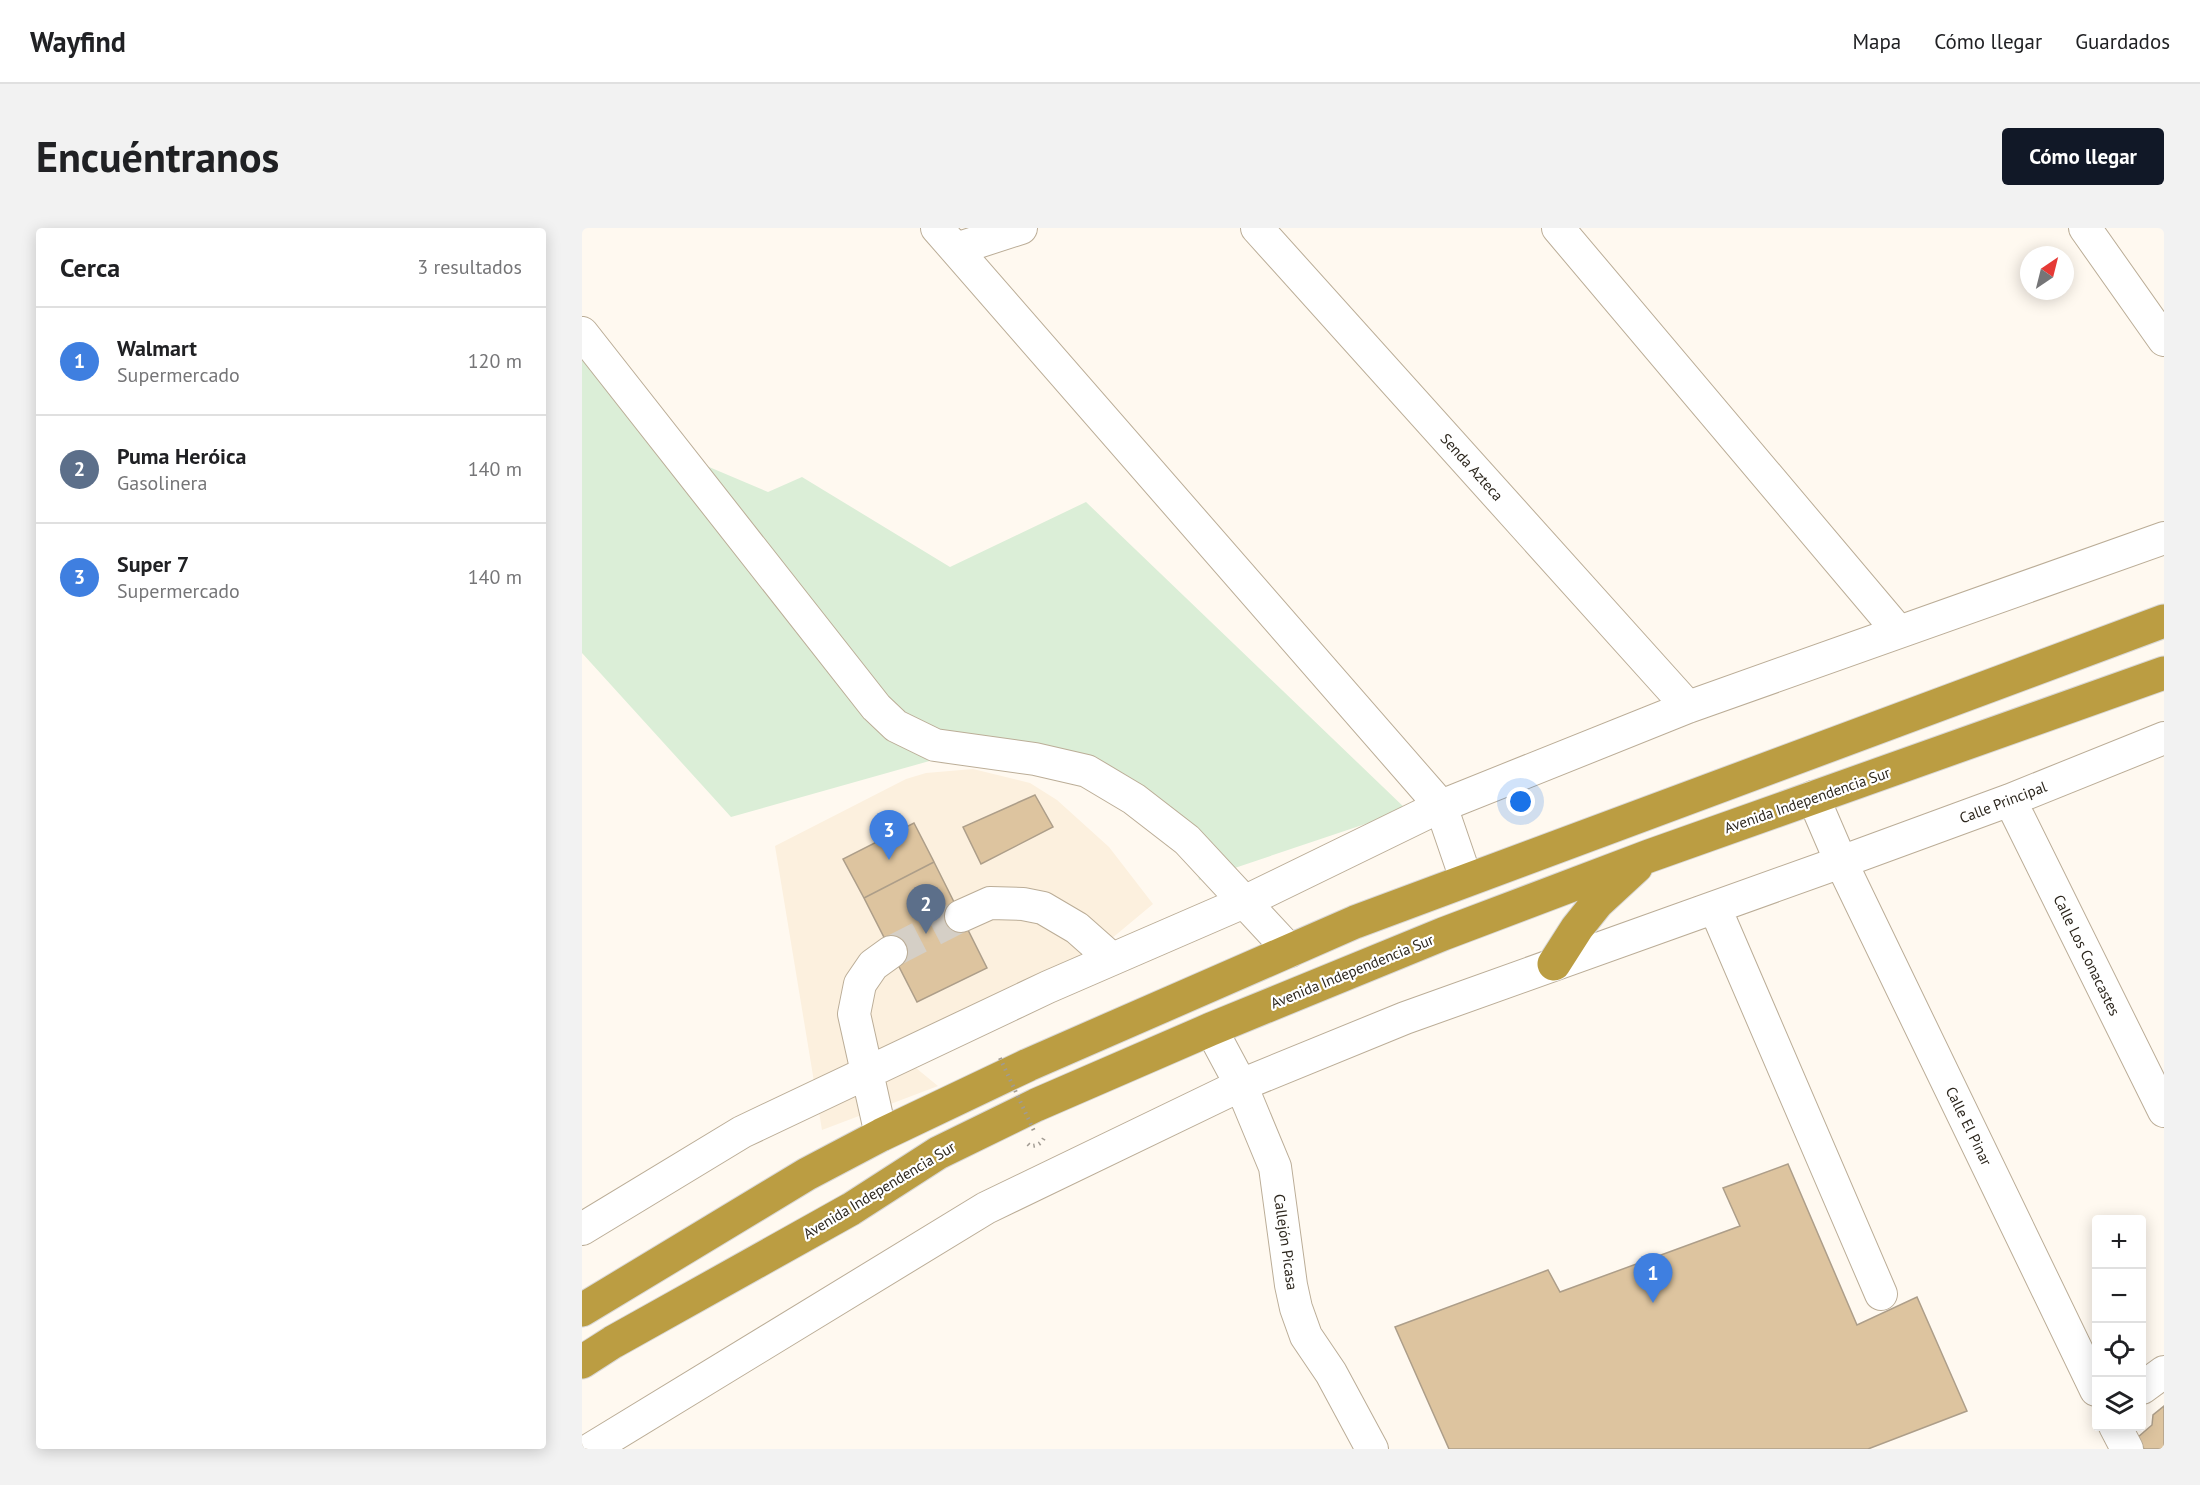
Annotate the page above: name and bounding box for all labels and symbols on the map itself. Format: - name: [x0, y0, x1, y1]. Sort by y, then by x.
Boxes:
- north arrow: [2020, 246, 2074, 300]
- street label: Senda Azteca: [1437, 429, 1507, 505]
- street label: Avenida Independencia Sur: [1722, 763, 1892, 837]
- street label: Calle Principal: [1957, 776, 2050, 827]
- your location: [1506, 787, 1535, 816]
- pin: 3: [870, 810, 908, 860]
- pin: 2: [906, 884, 946, 934]
- street label: Calle Los Conacastes: [2049, 891, 2125, 1019]
- street label: Avenida Independencia Sur: [1268, 930, 1436, 1012]
- street label: Calle El Pinar: [1942, 1083, 1996, 1169]
- street label: Avenida Independencia Sur: [799, 1137, 959, 1243]
- street label: Callejón Picasa: [1270, 1193, 1302, 1291]
- pin: 1: [1634, 1254, 1672, 1303]

